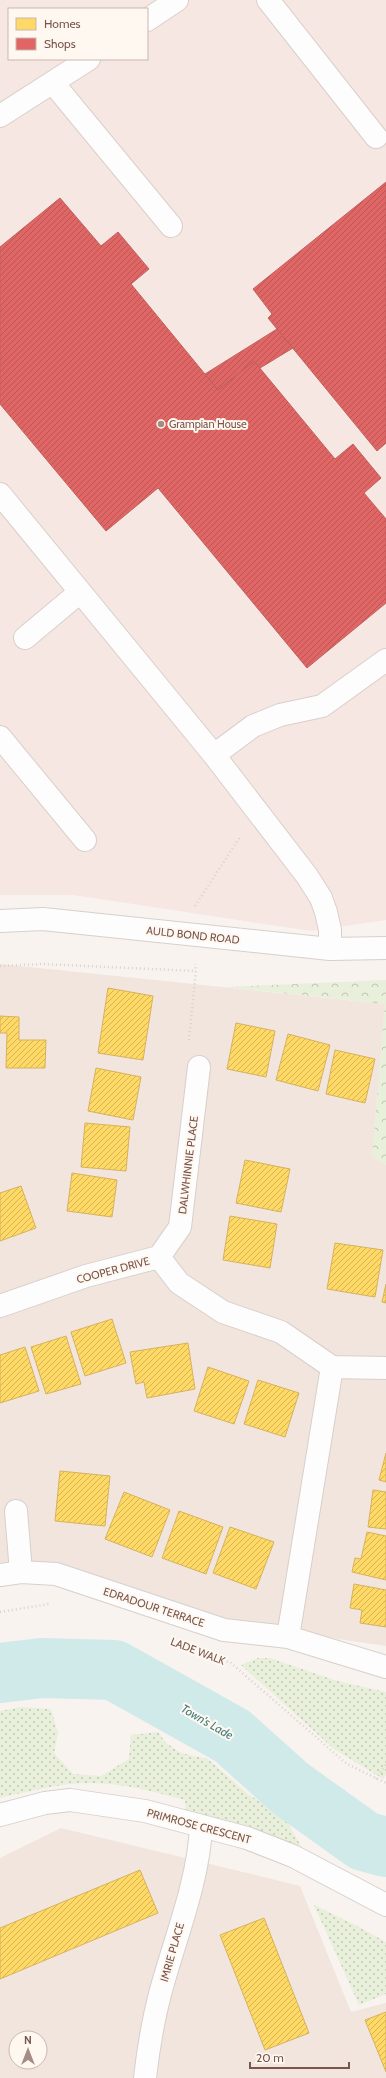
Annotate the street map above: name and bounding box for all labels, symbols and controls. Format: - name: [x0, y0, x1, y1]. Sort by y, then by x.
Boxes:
- legend: [8, 8, 148, 60]
- text: Homes: [44, 16, 81, 31]
- text: Shops: [44, 36, 76, 51]
- place label: Grampian House: [169, 417, 247, 431]
- marker: Grampian House: [156, 419, 166, 429]
- street label: AULD BOND ROAD: [146, 923, 240, 947]
- street label: DALWHINNIE PLACE: [175, 1115, 201, 1215]
- street label: COOPER DRIVE: [75, 1253, 151, 1287]
- street label: EDRADOUR TERRACE: [102, 1584, 206, 1630]
- street label: LADE WALK: [169, 1634, 228, 1668]
- water label: Town's Lade: [179, 1701, 236, 1743]
- street label: PRIMROSE CRESCENT: [145, 1805, 253, 1847]
- street label: IMRIE PLACE: [157, 1921, 187, 1983]
- north arrow: [8, 2030, 48, 2070]
- text: N: [24, 2033, 32, 2047]
- scale bar: [250, 2044, 349, 2070]
- text: 20 m: [256, 2050, 284, 2065]

